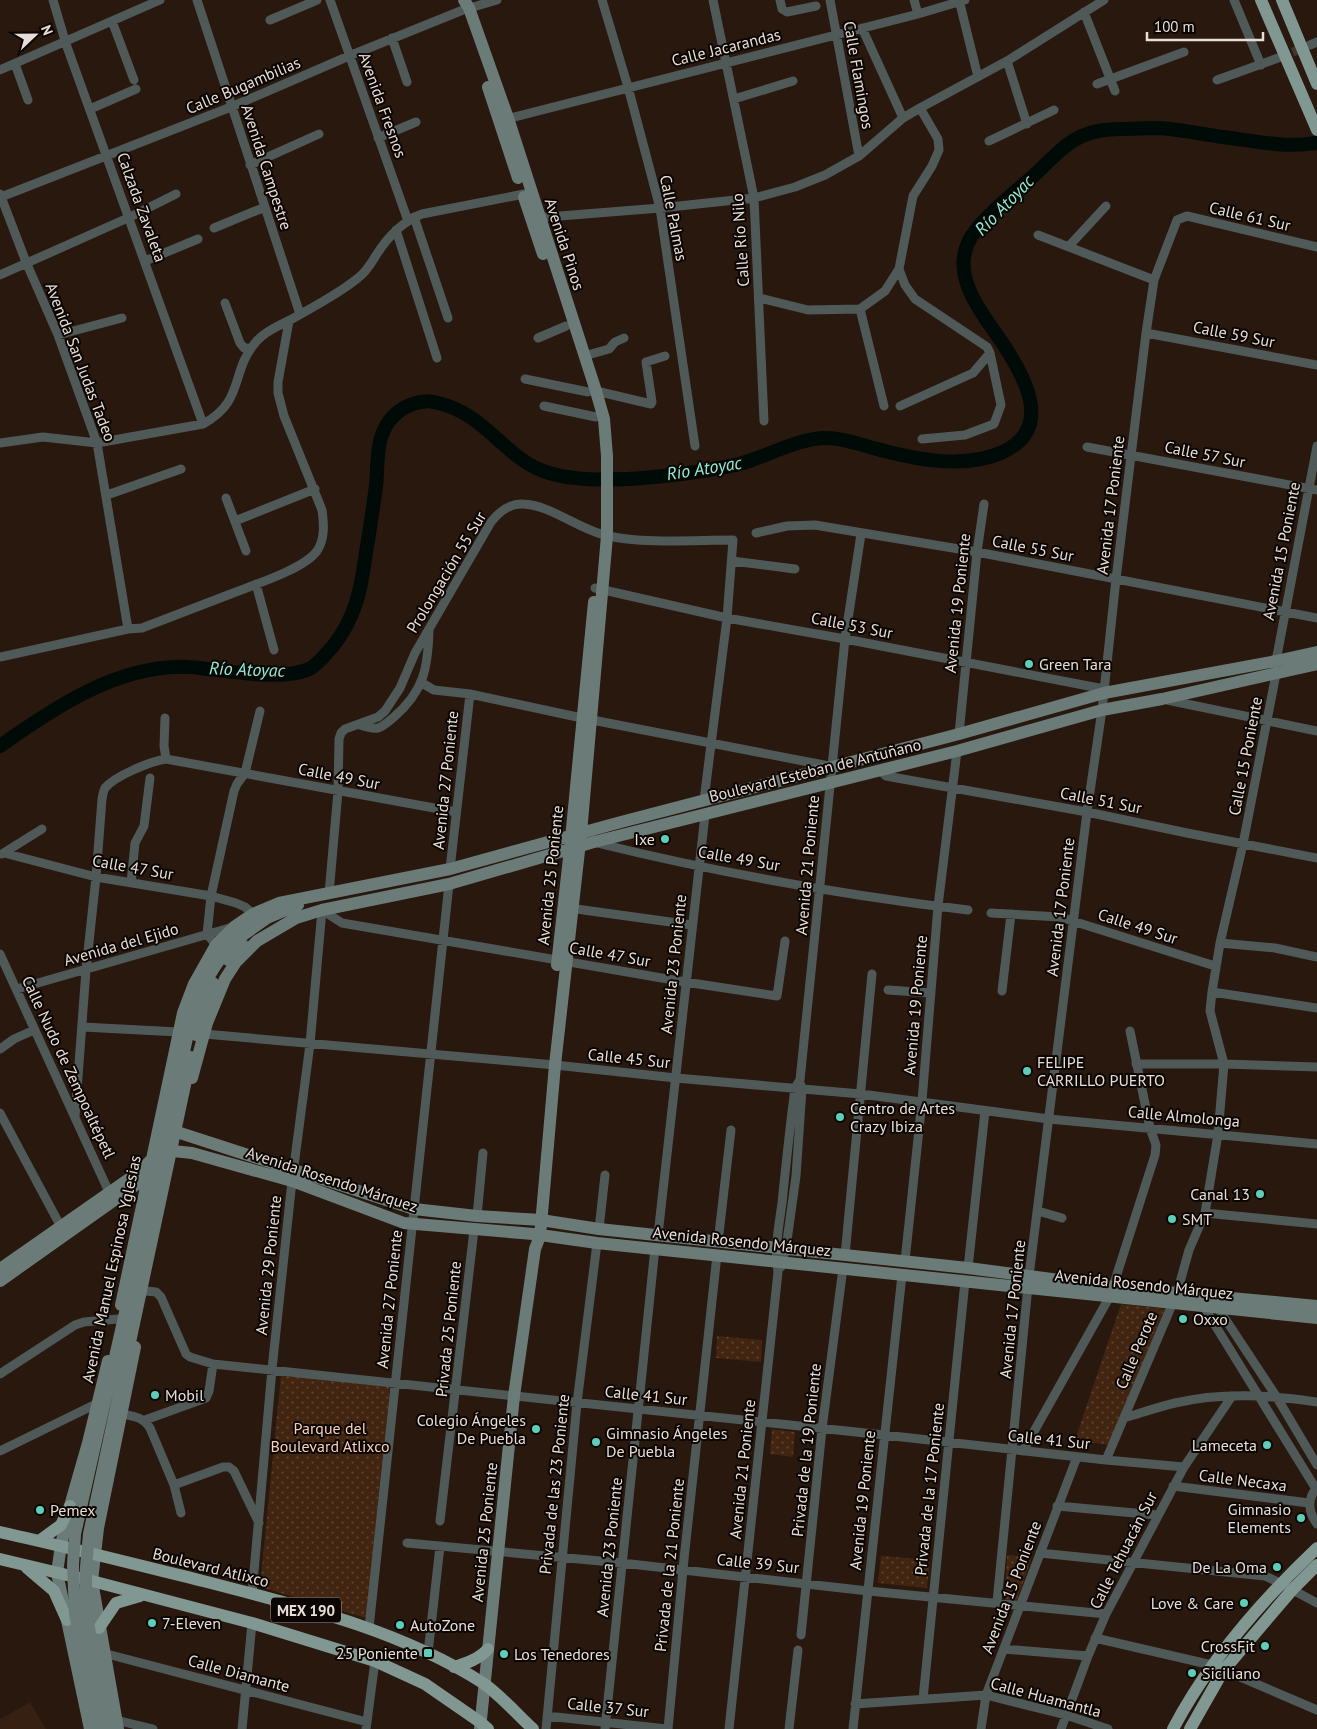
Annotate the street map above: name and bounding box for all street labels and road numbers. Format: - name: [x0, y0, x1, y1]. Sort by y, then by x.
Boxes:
- street label: Calle Flamingos: [840, 19, 878, 131]
- street label: Calle Jacarandas: [669, 24, 783, 70]
- street label: Avenida Fresnos: [355, 49, 411, 161]
- street label: Calle Bugambilias: [183, 52, 304, 118]
- street label: Avenida Campestre: [237, 102, 297, 232]
- street label: Calzada Zavaleta: [113, 149, 171, 265]
- street label: Calle Palmas: [656, 173, 692, 263]
- street label: Calle Río Nilo: [727, 193, 753, 287]
- street label: Avenida Pinos: [541, 195, 589, 293]
- street label: Calle 61 Sur: [1207, 197, 1293, 235]
- street label: Avenida San Judas Tadeo: [41, 280, 121, 444]
- street label: Calle 59 Sur: [1191, 316, 1277, 352]
- street label: Avenida 17 Poniente: [1092, 435, 1128, 575]
- street label: Calle 57 Sur: [1163, 436, 1248, 472]
- street label: Avenida 15 Poniente: [1258, 480, 1304, 622]
- street label: Prolongación 55 Sur: [402, 507, 490, 636]
- street label: Calle 55 Sur: [990, 530, 1076, 566]
- street label: Avenida 19 Poniente: [940, 532, 974, 674]
- street label: Calle 53 Sur: [809, 607, 895, 643]
- street label: Calle 15 Poniente: [1224, 695, 1266, 817]
- street label: Avenida 27 Poniente: [428, 710, 462, 850]
- street label: Boulevard Esteban de Antuñano: [707, 734, 923, 806]
- street label: Calle 49 Sur: [296, 758, 382, 794]
- street label: Calle 51 Sur: [1058, 782, 1144, 818]
- street label: Avenida 21 Poniente: [791, 794, 823, 936]
- street label: Avenida 25 Poniente: [533, 804, 567, 946]
- street label: Avenida 17 Poniente: [1042, 837, 1078, 977]
- street label: Calle 49 Sur: [696, 841, 782, 875]
- street label: Calle 47 Sur: [91, 850, 176, 884]
- street label: Avenida 23 Poniente: [656, 893, 690, 1035]
- street label: Calle 49 Sur: [1096, 904, 1181, 948]
- street label: Avenida del Ejido: [61, 918, 181, 970]
- street label: Avenida 19 Poniente: [899, 934, 931, 1076]
- street label: Calle 47 Sur: [568, 937, 653, 971]
- street label: Calle Nudo de Zempoaltépetl: [18, 973, 120, 1162]
- street label: Calle 45 Sur: [587, 1044, 672, 1072]
- street label: Calle Almolonga: [1127, 1101, 1241, 1131]
- street label: Avenida Rosendo Márquez: [244, 1142, 420, 1216]
- street label: Avenida Manuel Espinosa Yglesias: [77, 1153, 145, 1385]
- street label: Avenida 29 Poniente: [251, 1194, 285, 1336]
- street label: Avenida Rosendo Márquez: [652, 1222, 832, 1260]
- street label: Avenida 27 Poniente: [372, 1229, 406, 1369]
- street label: Avenida 17 Poniente: [995, 1239, 1029, 1379]
- street label: Privada 25 Poniente: [431, 1260, 465, 1398]
- street label: Avenida Rosendo Márquez: [1054, 1265, 1234, 1303]
- street label: Calle Perote: [1111, 1308, 1161, 1392]
- street label: Privada de la 19 Poniente: [787, 1362, 825, 1538]
- street label: Calle 41 Sur: [604, 1381, 689, 1409]
- street label: Privada de las 23 Poniente: [535, 1393, 573, 1575]
- street label: Avenida 21 Poniente: [725, 1398, 759, 1540]
- street label: Privada de la 17 Poniente: [910, 1402, 948, 1576]
- street label: Calle 41 Sur: [1007, 1425, 1092, 1453]
- street label: Avenida 19 Poniente: [845, 1429, 879, 1571]
- street label: Avenida 25 Poniente: [467, 1461, 501, 1603]
- street label: Calle Necaxa: [1198, 1465, 1288, 1495]
- street label: Avenida 23 Poniente: [592, 1476, 626, 1618]
- street label: Privada de la 21 Poniente: [650, 1477, 688, 1653]
- street label: Calle Tehuacán Sur: [1085, 1487, 1161, 1612]
- street label: Avenida 15 Poniente: [977, 1518, 1045, 1656]
- street label: Boulevard Atlixco: [151, 1543, 271, 1591]
- street label: Calle 39 Sur: [716, 1549, 801, 1577]
- road number: MEX 190: [271, 1598, 341, 1622]
- street label: Calle Diamante: [186, 1650, 292, 1696]
- street label: Calle Huamantla: [989, 1673, 1103, 1721]
- street label: Calle 37 Sur: [566, 1693, 650, 1721]

